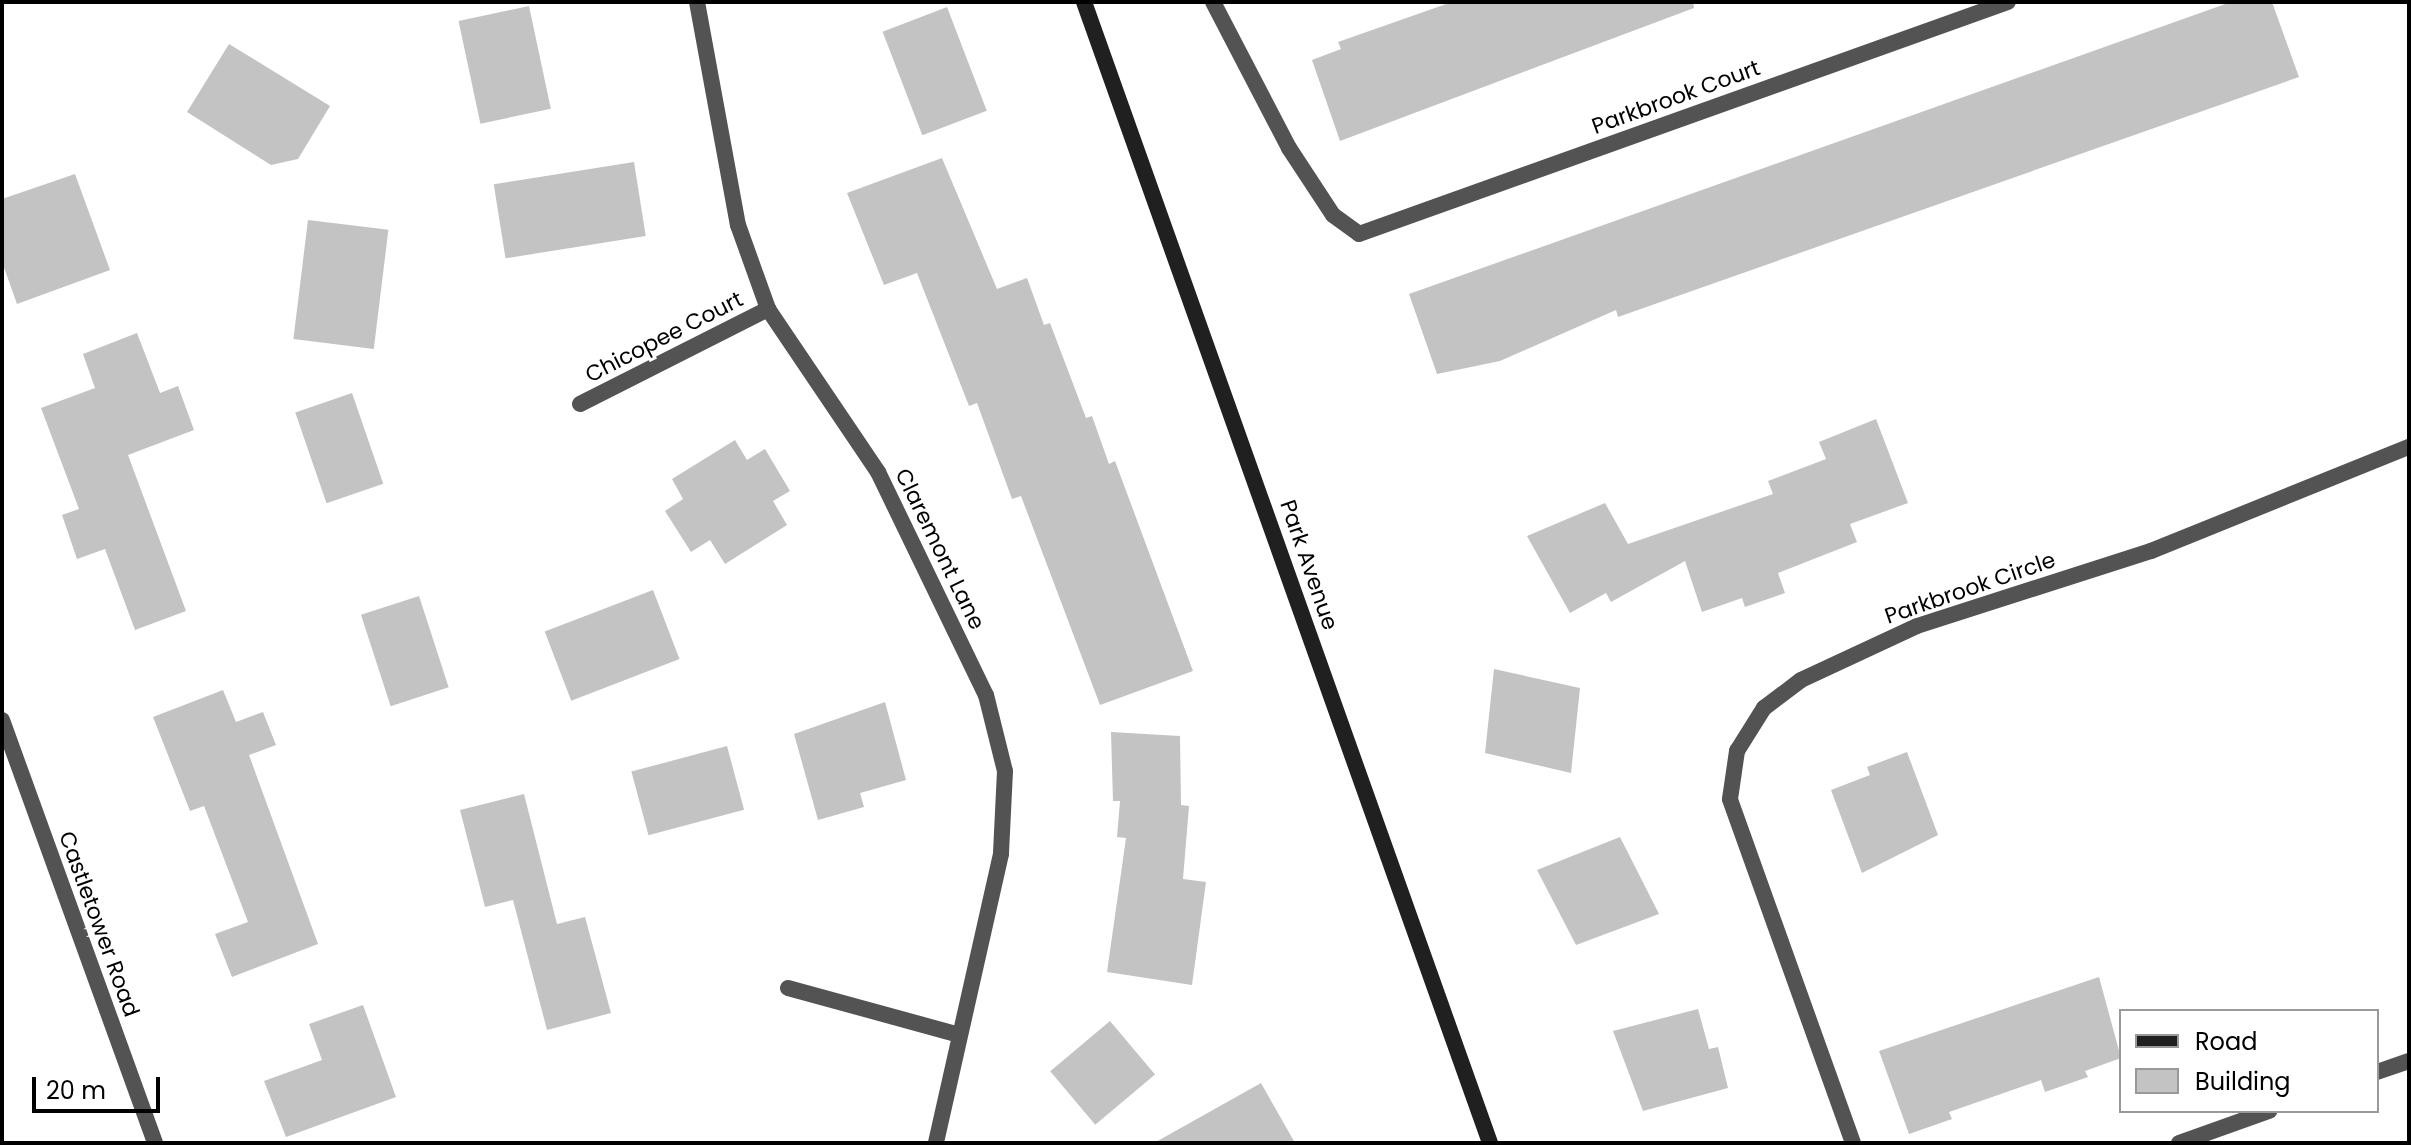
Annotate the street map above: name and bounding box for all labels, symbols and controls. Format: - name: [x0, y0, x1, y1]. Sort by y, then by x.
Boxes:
- street label: Parkbrook Court: [1588, 54, 1764, 140]
- street label: Chicopee Court: [581, 286, 747, 388]
- street label: Claremont Lane: [890, 464, 990, 634]
- street label: Park Avenue: [1274, 497, 1344, 633]
- street label: Parkbrook Circle: [1881, 546, 2059, 630]
- street label: Castletower Road: [53, 828, 145, 1020]
- legend: [2119, 1009, 2379, 1113]
- text: Road: [2195, 1025, 2257, 1058]
- scale bar: [36, 1061, 164, 1111]
- text: Building: [2195, 1065, 2291, 1098]
- text: 20 m: [46, 1074, 106, 1107]

